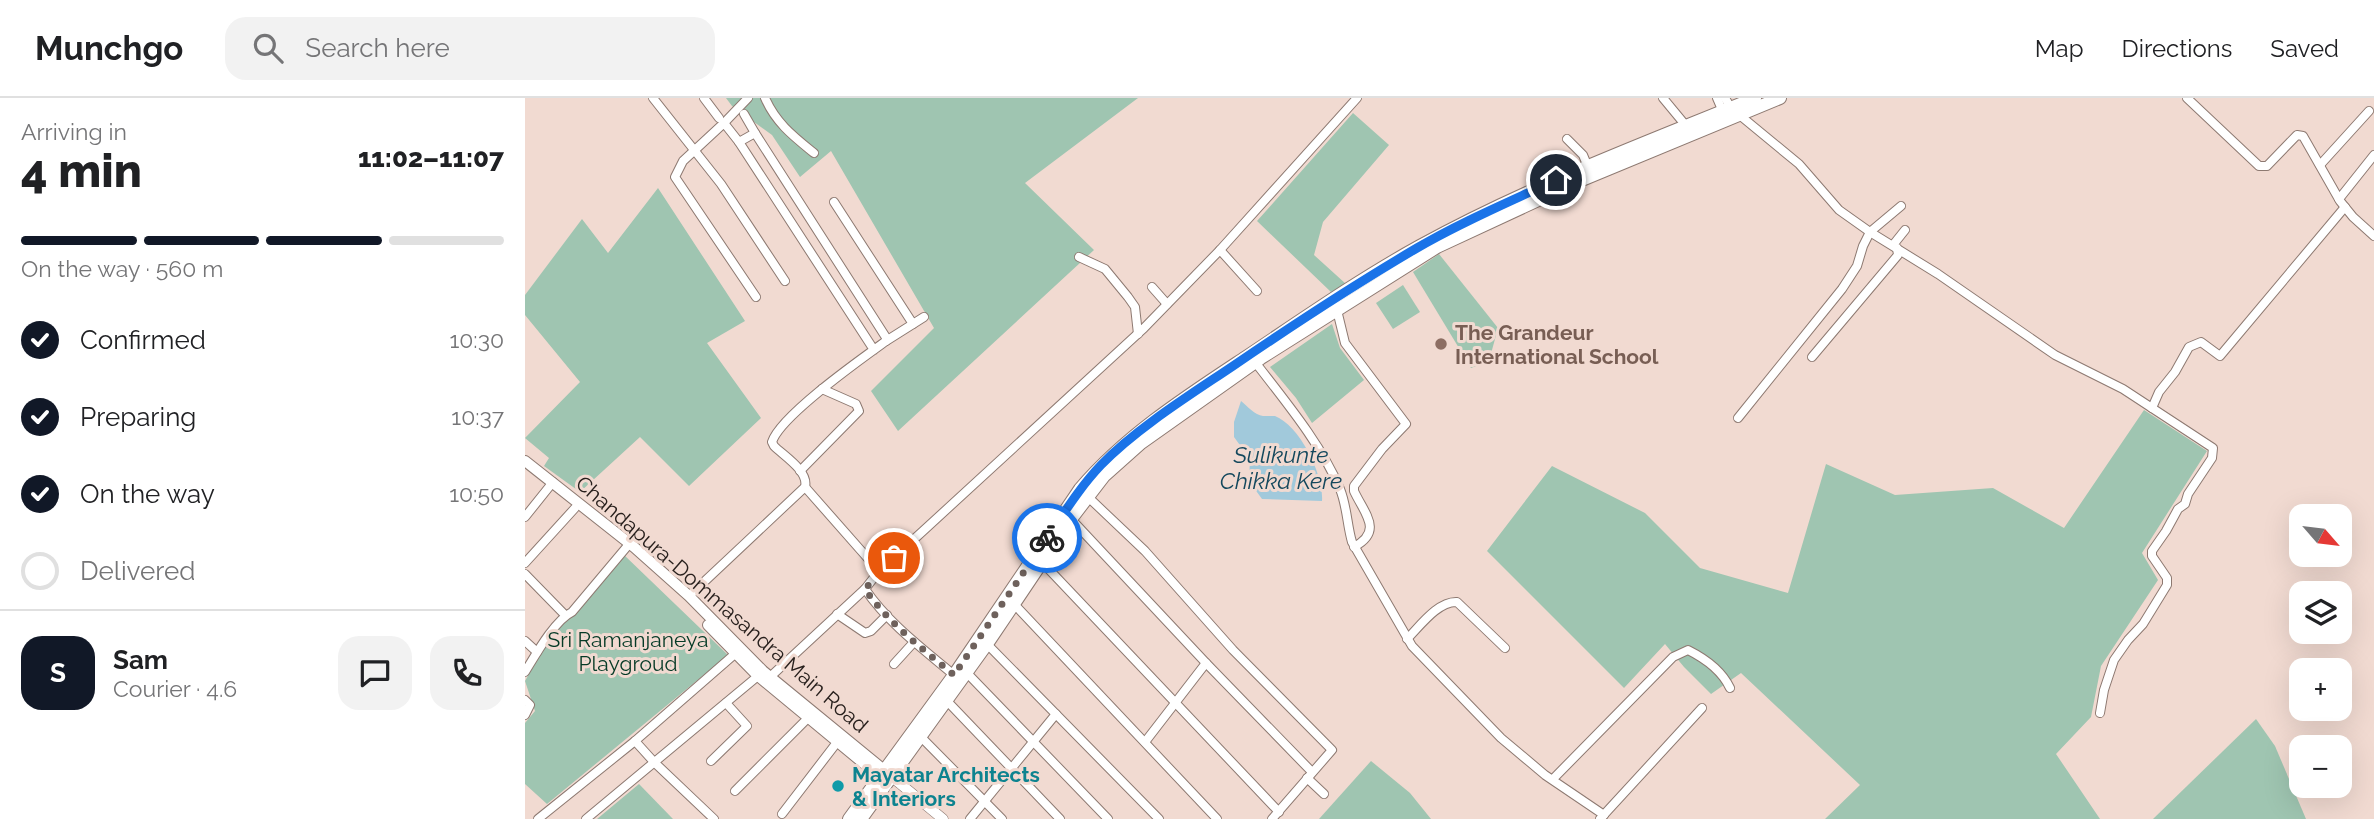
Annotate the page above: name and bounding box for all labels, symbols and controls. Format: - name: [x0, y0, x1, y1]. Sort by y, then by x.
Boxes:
- search box: [225, 17, 715, 80]
- text: Munchgo: [35, 29, 183, 68]
- icon: search: [249, 29, 287, 67]
- text: Search here: [305, 33, 450, 63]
- text: Map: [2035, 34, 2084, 63]
- text: Directions: [2122, 34, 2232, 63]
- text: Saved: [2270, 34, 2339, 63]
- text: Arriving in: [21, 118, 127, 145]
- text: 11:02–11:07: [358, 143, 504, 173]
- text: 4 min: [21, 144, 142, 198]
- pin: [1526, 150, 1586, 210]
- icon: home: [1537, 161, 1575, 199]
- text: On the way · 560 m: [21, 255, 223, 282]
- place label: The Grandeur International School: [1455, 320, 1659, 369]
- icon: check: [21, 321, 59, 359]
- text: Confirmed: [80, 325, 206, 355]
- text: 10:30: [449, 326, 504, 353]
- marker: The Grandeur International School: [1433, 336, 1449, 352]
- icon: check: [21, 398, 59, 436]
- text: Preparing: [80, 402, 196, 432]
- text: 10:37: [451, 403, 504, 430]
- water label: Sulikunte Chikka Kere: [1220, 441, 1342, 494]
- street label: Chandapura-Dommasandra Main Road: [571, 470, 873, 738]
- icon: check: [21, 475, 59, 513]
- text: On the way: [80, 479, 215, 509]
- text: 10:50: [449, 480, 504, 507]
- courier: [1012, 503, 1082, 573]
- north arrow: [2289, 504, 2352, 567]
- map controls: [2289, 504, 2352, 798]
- icon: bike: [1028, 519, 1066, 557]
- pin: [864, 528, 924, 588]
- icon: bag: [875, 539, 913, 577]
- text: Delivered: [80, 556, 195, 586]
- button: layers: [2289, 581, 2352, 644]
- park label: Sri Ramanjaneya Playgroud: [547, 627, 709, 676]
- button: chat: [338, 636, 412, 710]
- button: phone: [430, 636, 504, 710]
- text: Sam: [113, 645, 168, 675]
- text: S: [50, 658, 66, 688]
- button: +: [2289, 658, 2352, 721]
- text: Courier · 4.6: [113, 675, 237, 702]
- button: −: [2289, 735, 2352, 798]
- place label: Mayatar Architects & Interiors: [852, 762, 1040, 811]
- marker: Mayatar Architects & Interiors: [830, 778, 846, 794]

